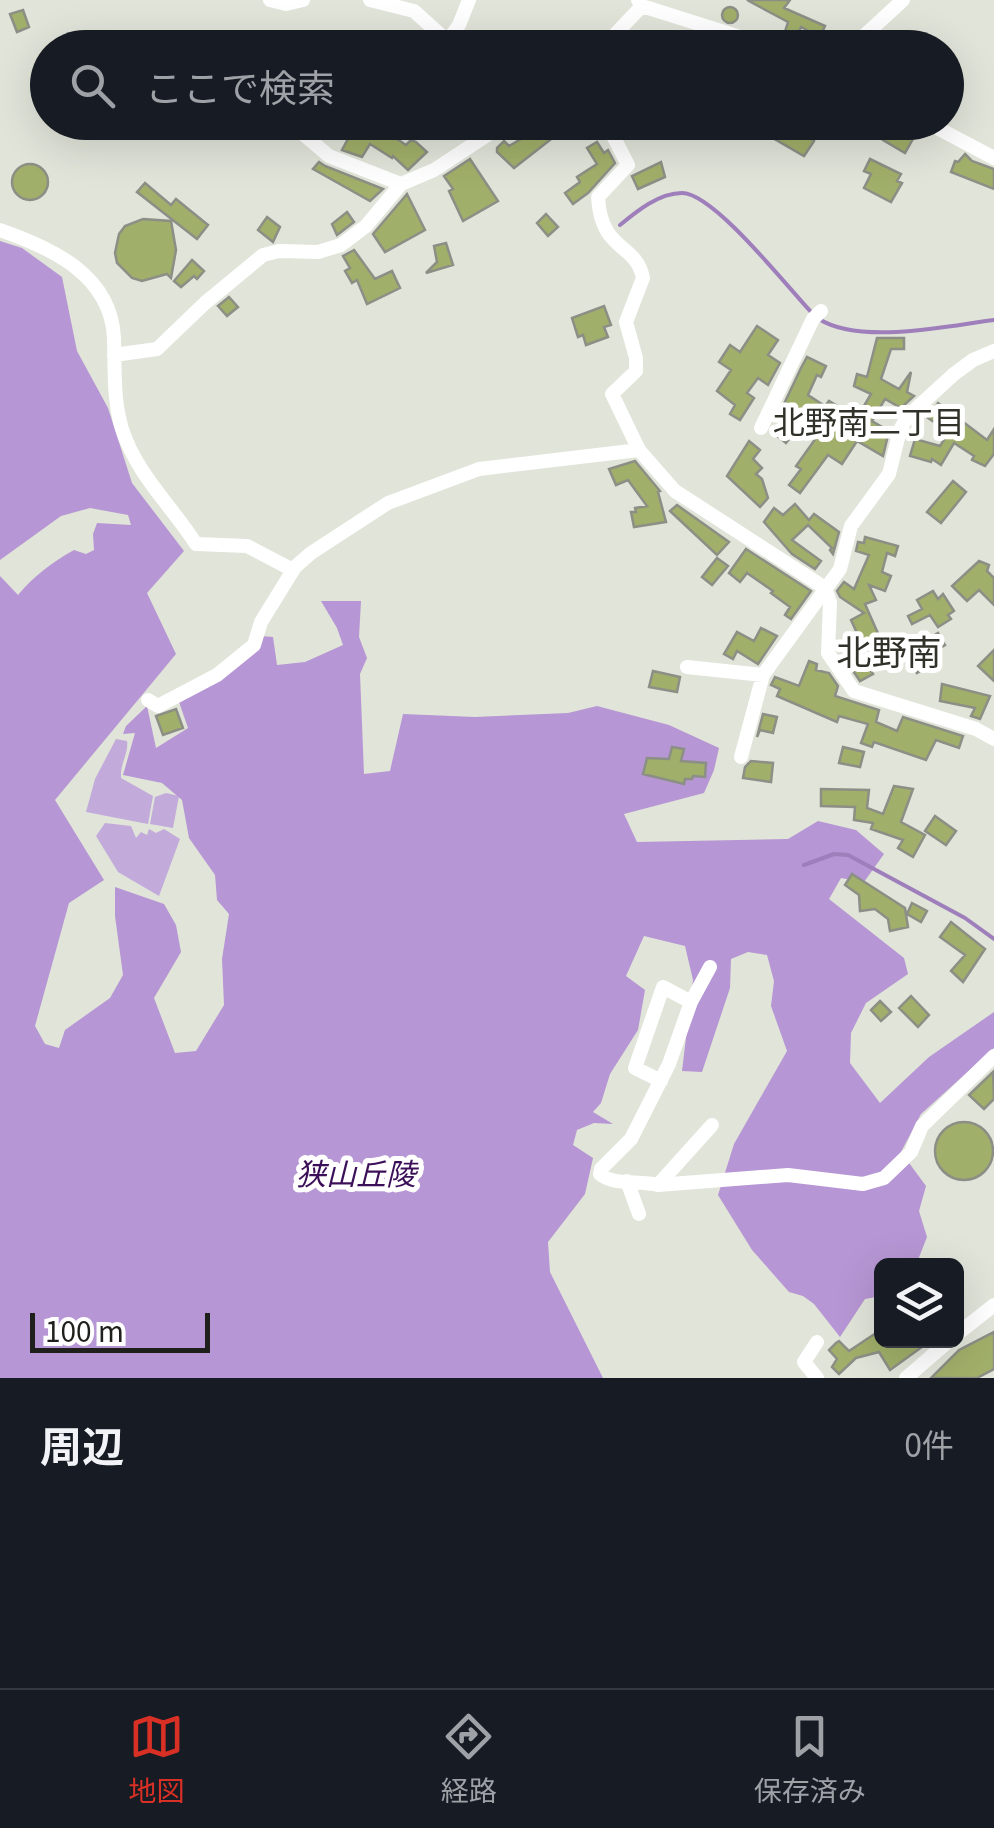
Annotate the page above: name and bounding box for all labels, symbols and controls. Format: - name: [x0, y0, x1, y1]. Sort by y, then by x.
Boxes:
- search box: [30, 30, 964, 140]
- icon: search: [65, 58, 120, 113]
- text: ここで検索: [145, 58, 335, 113]
- district label: 北野南二丁目: [773, 397, 965, 443]
- district label: 北野南: [836, 624, 942, 675]
- park label: 狭山丘陵: [296, 1150, 420, 1194]
- map controls: [874, 1258, 964, 1348]
- button: layers: [874, 1258, 964, 1348]
- scale bar: [30, 1308, 210, 1352]
- text: 100 m: [45, 1310, 124, 1350]
- text: 周辺: [40, 1413, 124, 1474]
- text: 0件: [904, 1420, 954, 1466]
- tab: 地図: [128, 1709, 184, 1809]
- tab: 経路: [441, 1709, 497, 1809]
- tab: 保存済み: [754, 1709, 866, 1809]

